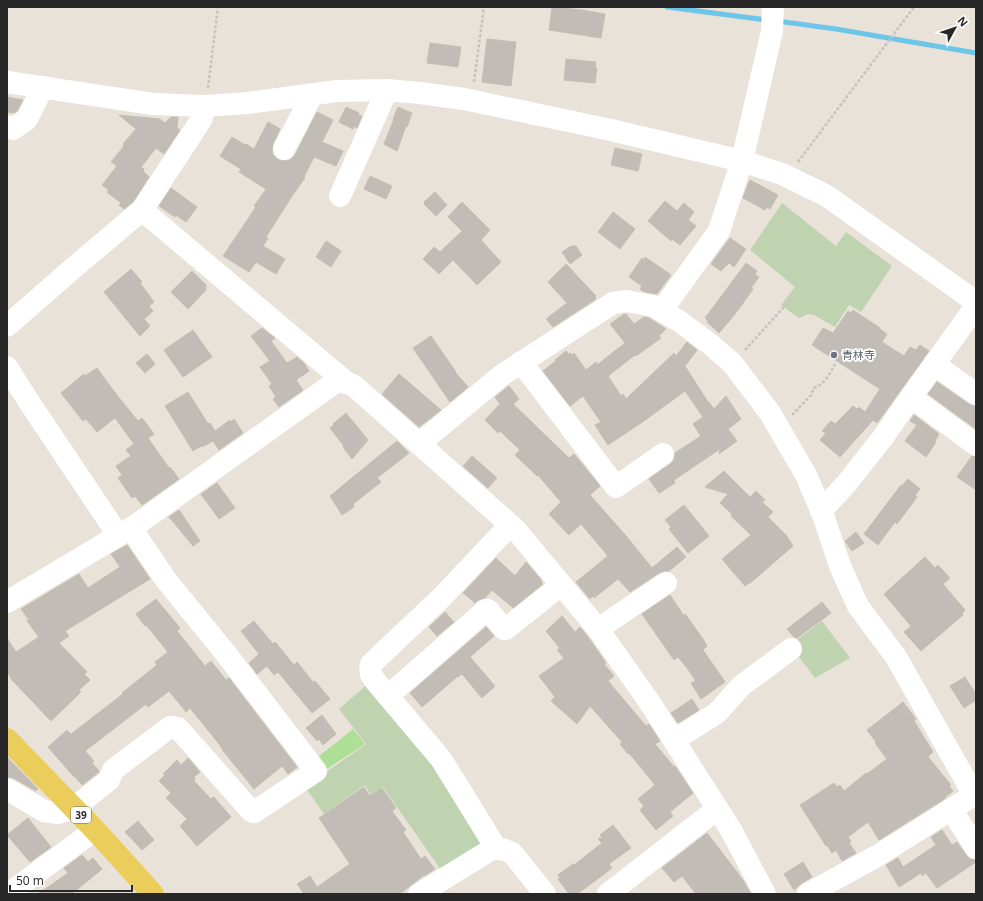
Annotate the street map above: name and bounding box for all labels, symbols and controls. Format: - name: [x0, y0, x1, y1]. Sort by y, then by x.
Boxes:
- north arrow: [935, 8, 975, 48]
- text: N: [954, 13, 972, 30]
- place label: 青林寺: [842, 347, 875, 362]
- marker: 青林寺: [829, 350, 839, 360]
- road number: 39: [71, 807, 91, 823]
- scale bar: [10, 867, 132, 893]
- text: 50 m: [16, 872, 44, 889]

